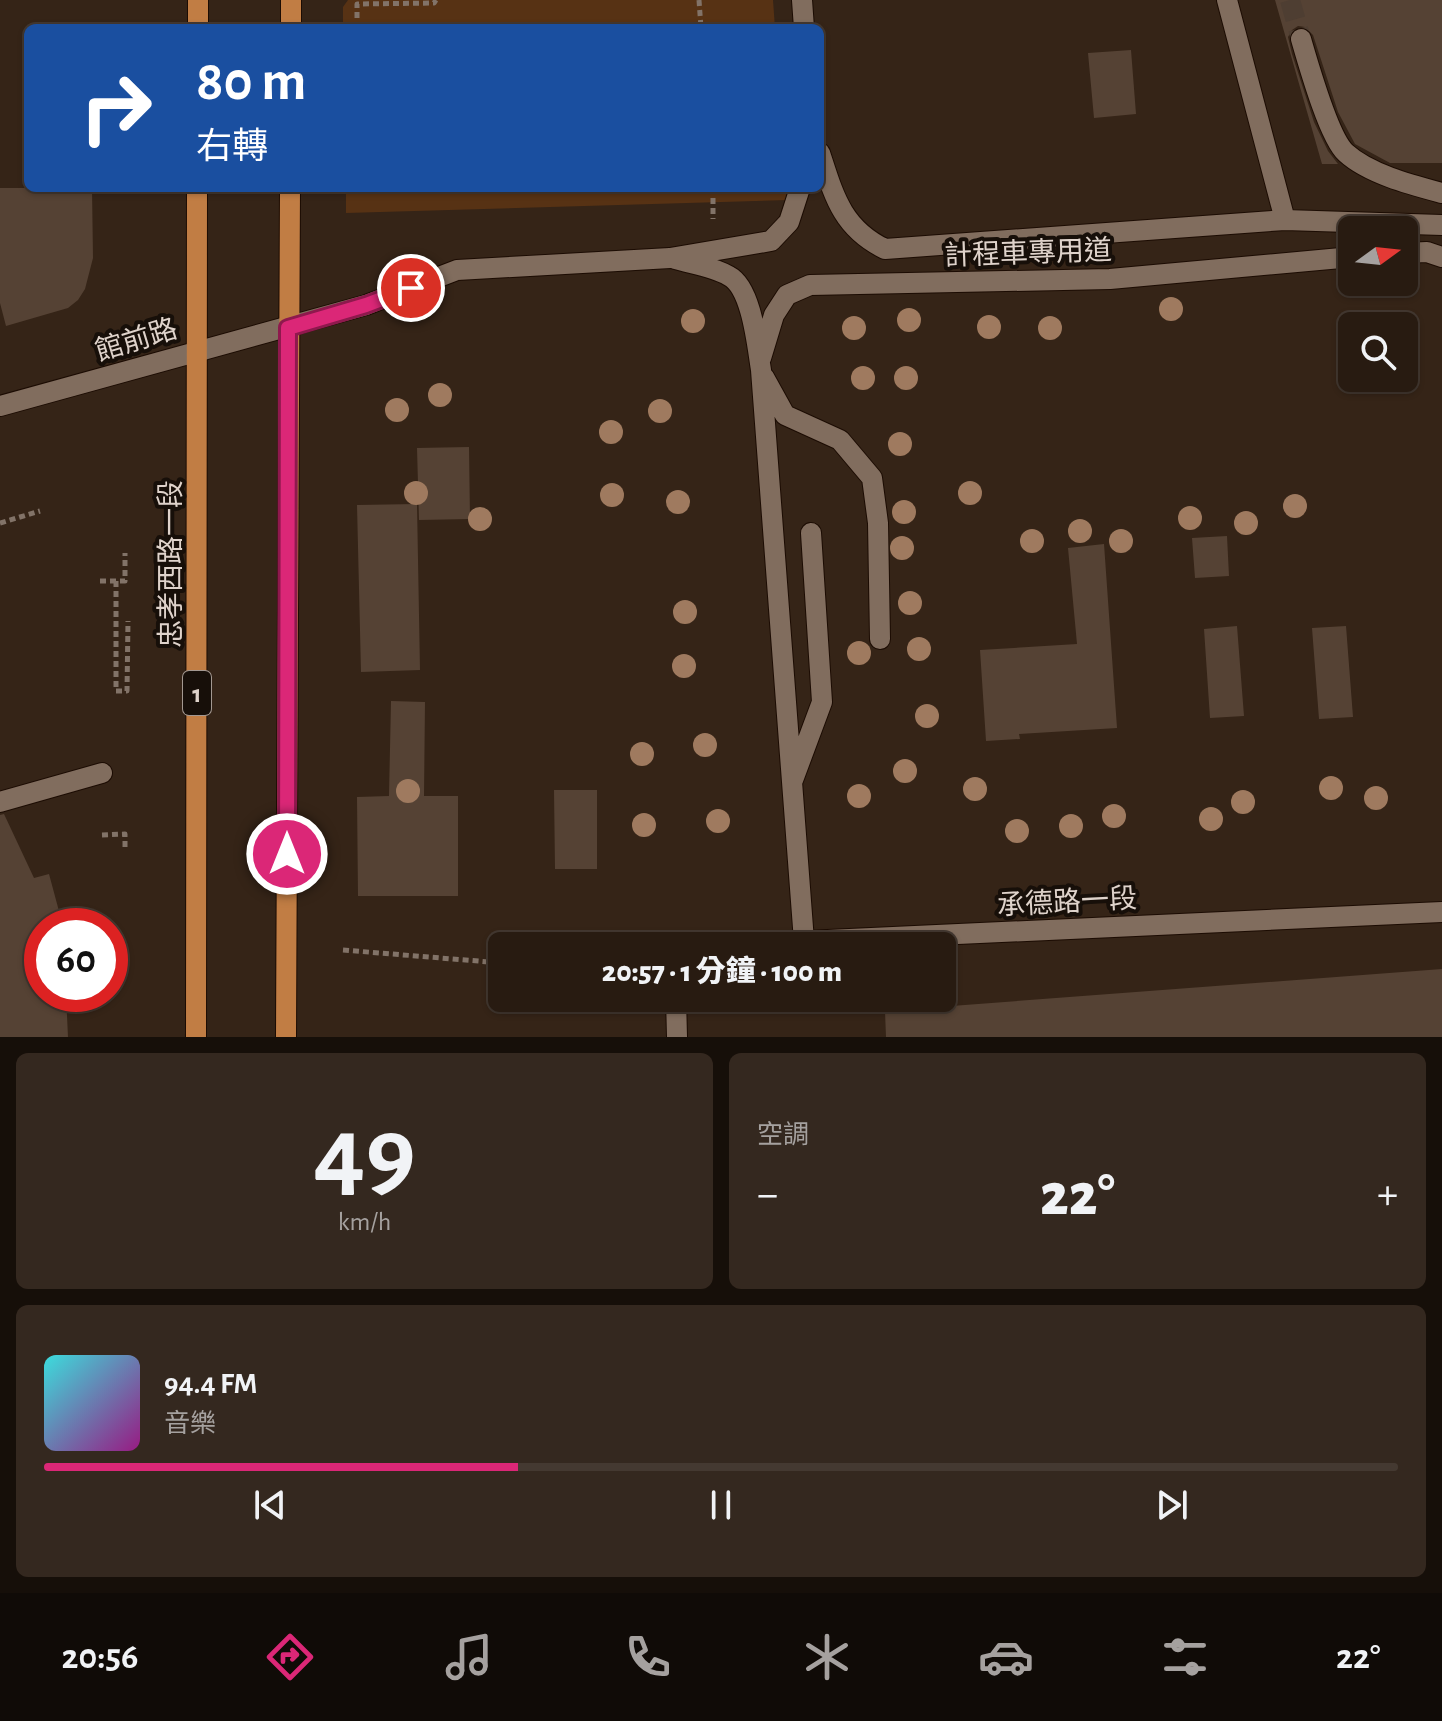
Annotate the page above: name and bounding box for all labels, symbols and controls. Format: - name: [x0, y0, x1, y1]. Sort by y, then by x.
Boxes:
- text: 80 m: [196, 54, 306, 110]
- icon: right: [64, 56, 168, 160]
- text: 右轉: [196, 129, 268, 165]
- north arrow: [1338, 216, 1418, 296]
- map controls: [1338, 216, 1418, 392]
- street label: 計程車專用道: [944, 235, 1113, 271]
- pin: [377, 254, 445, 322]
- icon: arrive: [389, 266, 433, 310]
- button: search: [1338, 312, 1418, 392]
- street label: 館前路: [92, 313, 181, 367]
- street label: 忠孝西路一段: [156, 480, 186, 648]
- road number: 1: [183, 671, 211, 715]
- position arrow: [245, 812, 329, 896]
- street label: 承德路一段: [996, 883, 1138, 921]
- speed limit sign: 60: [24, 908, 128, 1012]
- text: 20:57 · 1 分鐘 · 100 m: [602, 957, 842, 987]
- text: 49: [313, 1103, 416, 1207]
- text: 空調: [757, 1122, 809, 1148]
- text: 22°: [1040, 1166, 1115, 1226]
- text: −: [757, 1173, 778, 1217]
- text: +: [1377, 1173, 1398, 1217]
- text: km/h: [338, 1209, 391, 1235]
- text: 94.4 FM: [164, 1369, 257, 1399]
- text: 音樂: [164, 1411, 216, 1437]
- icon: previous: [248, 1483, 292, 1527]
- icon: pause: [699, 1483, 743, 1527]
- icon: next: [1150, 1483, 1194, 1527]
- icon: directions: [262, 1629, 318, 1685]
- icon: music: [441, 1629, 497, 1685]
- icon: phone: [620, 1629, 676, 1685]
- icon: climate: [799, 1629, 855, 1685]
- icon: car: [978, 1629, 1034, 1685]
- icon: filters: [1157, 1629, 1213, 1685]
- text: 20:56: [62, 1639, 138, 1675]
- text: 22°: [1336, 1639, 1380, 1675]

